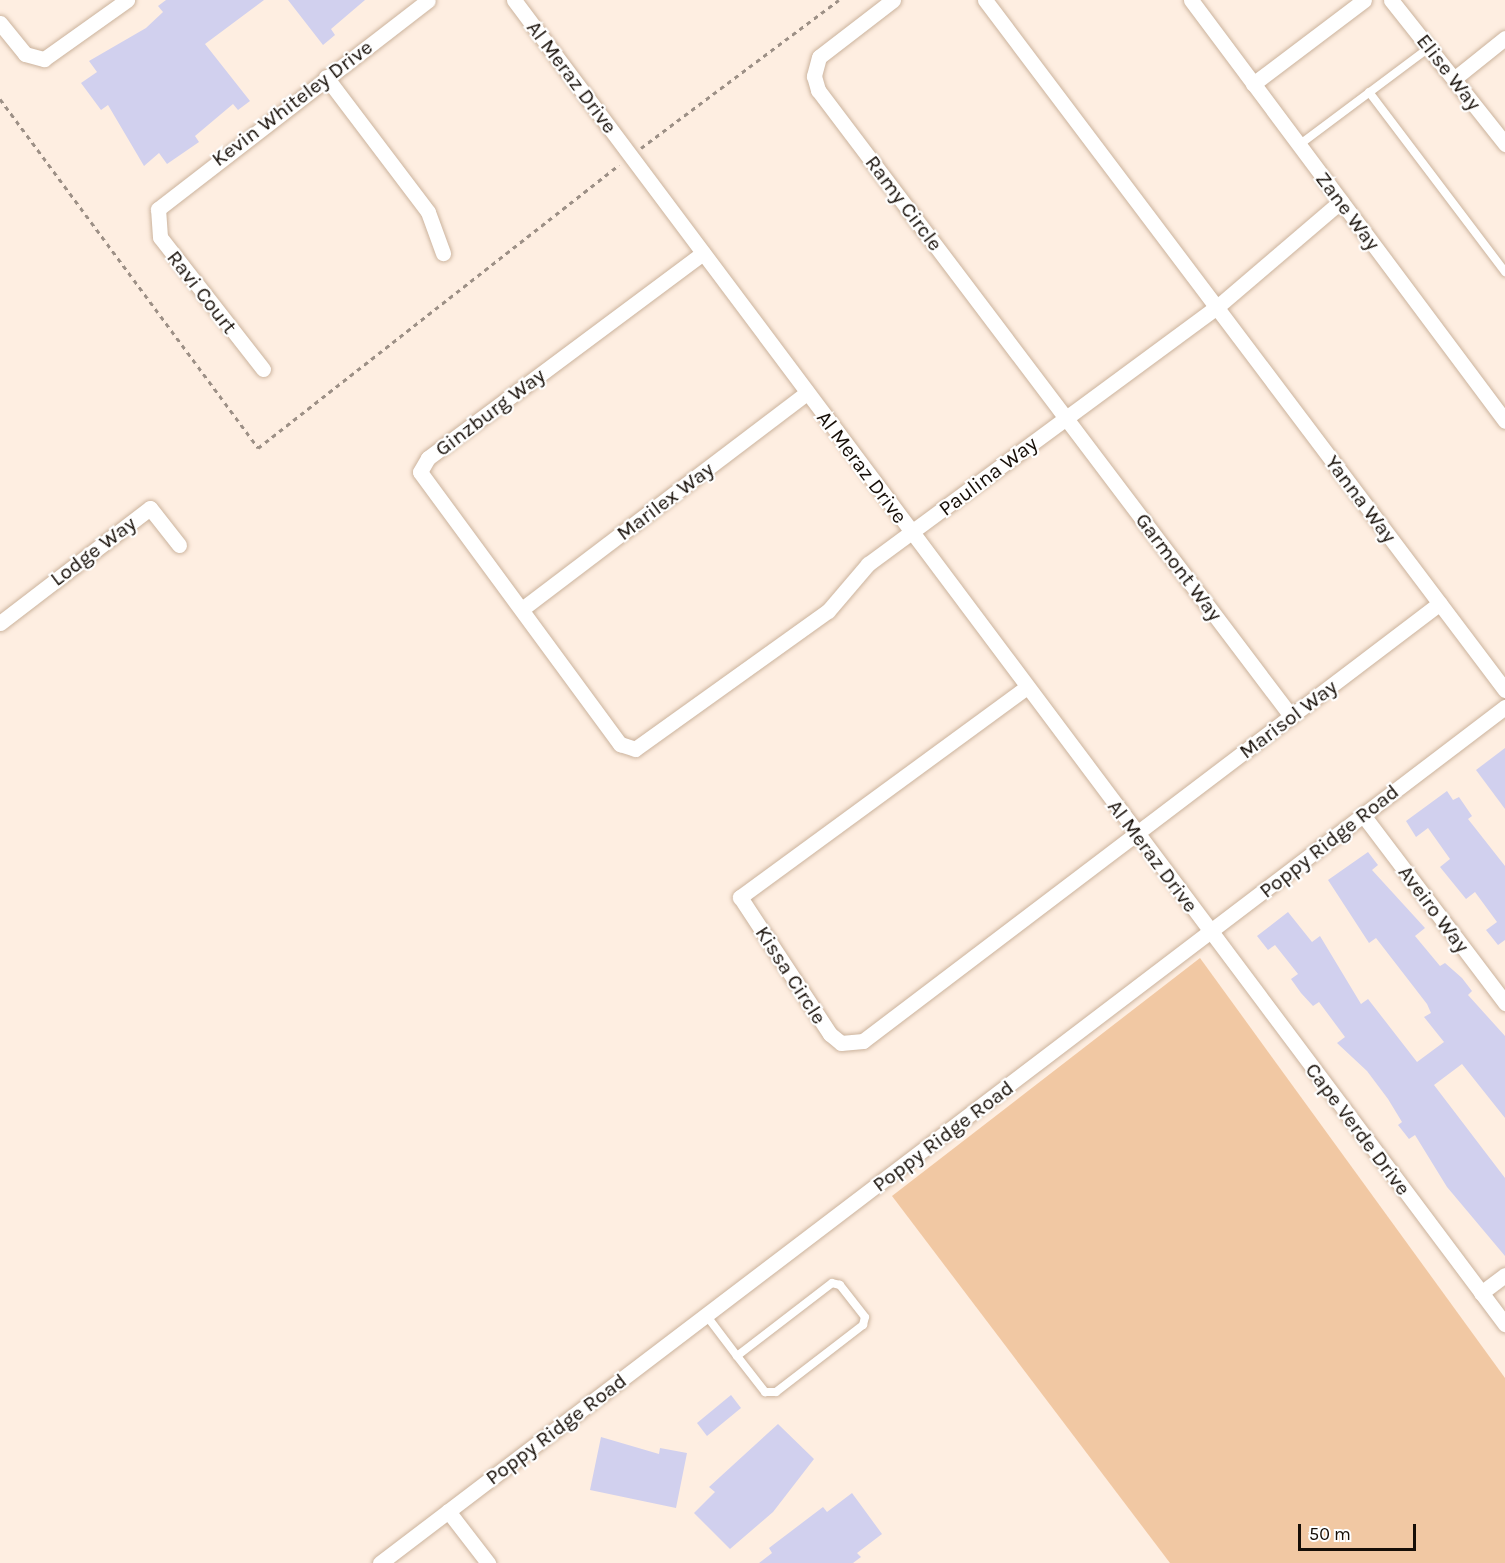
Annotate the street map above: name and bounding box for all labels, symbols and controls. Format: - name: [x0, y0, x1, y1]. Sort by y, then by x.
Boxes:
- street label: Al Meraz Drive: [521, 16, 623, 138]
- street label: Elise Way: [1411, 29, 1487, 115]
- street label: Kevin Whiteley Drive: [207, 34, 377, 172]
- street label: Ramy Circle: [860, 150, 948, 256]
- street label: Zane Way: [1310, 167, 1386, 255]
- street label: Ravi Court: [162, 245, 242, 339]
- street label: Ginzburg Way: [430, 362, 550, 462]
- street label: Al Meraz Drive: [811, 406, 913, 528]
- street label: Paulina Way: [934, 431, 1042, 521]
- street label: Yanna Way: [1320, 450, 1402, 548]
- street label: Marilex Way: [611, 456, 719, 546]
- street label: Garmont Way: [1130, 508, 1228, 626]
- street label: Lodge Way: [45, 511, 141, 591]
- street label: Marisol Way: [1234, 674, 1342, 764]
- street label: Poppy Ridge Road: [1254, 779, 1404, 903]
- street label: Al Meraz Drive: [1102, 795, 1204, 917]
- street label: Aveiro Way: [1393, 860, 1475, 958]
- street label: Kissa Circle: [750, 921, 832, 1029]
- street label: Cape Verde Drive: [1300, 1058, 1416, 1200]
- street label: Poppy Ridge Road: [868, 1075, 1018, 1197]
- street label: Poppy Ridge Road: [481, 1368, 631, 1490]
- scale bar: [1301, 1512, 1420, 1550]
- text: 50 m: [1309, 1523, 1351, 1545]

